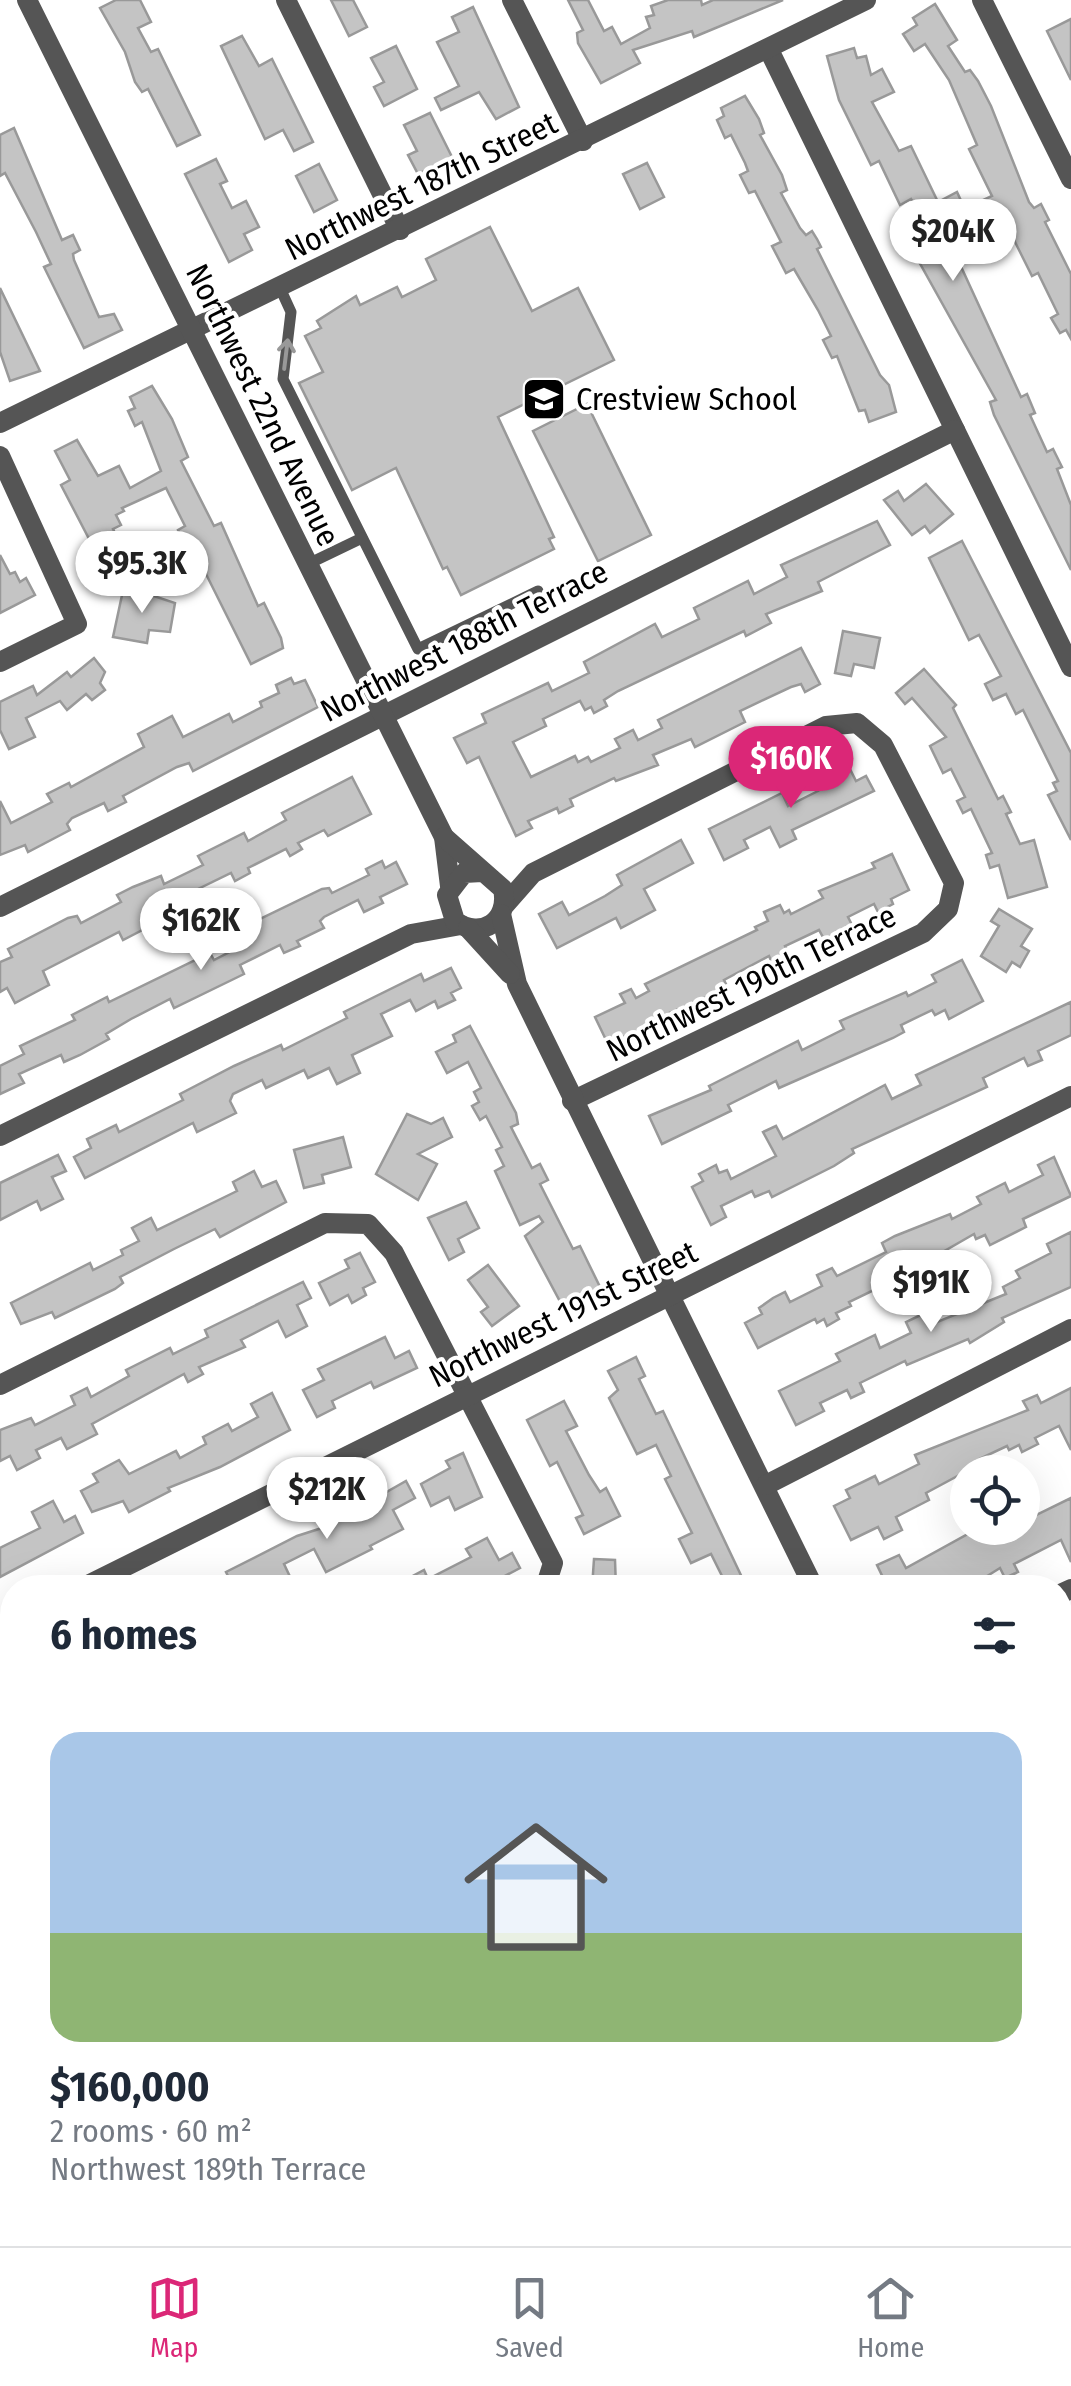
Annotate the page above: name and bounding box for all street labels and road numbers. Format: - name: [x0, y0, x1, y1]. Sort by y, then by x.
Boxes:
- street label: Northwest 187th Street: [279, 103, 564, 268]
- street label: Northwest 22nd Avenue: [178, 258, 348, 552]
- street label: Northwest 188th Terrace: [314, 552, 614, 730]
- street label: Northwest 190th Terrace: [600, 896, 902, 1070]
- street label: Northwest 191st Street: [423, 1232, 704, 1395]

